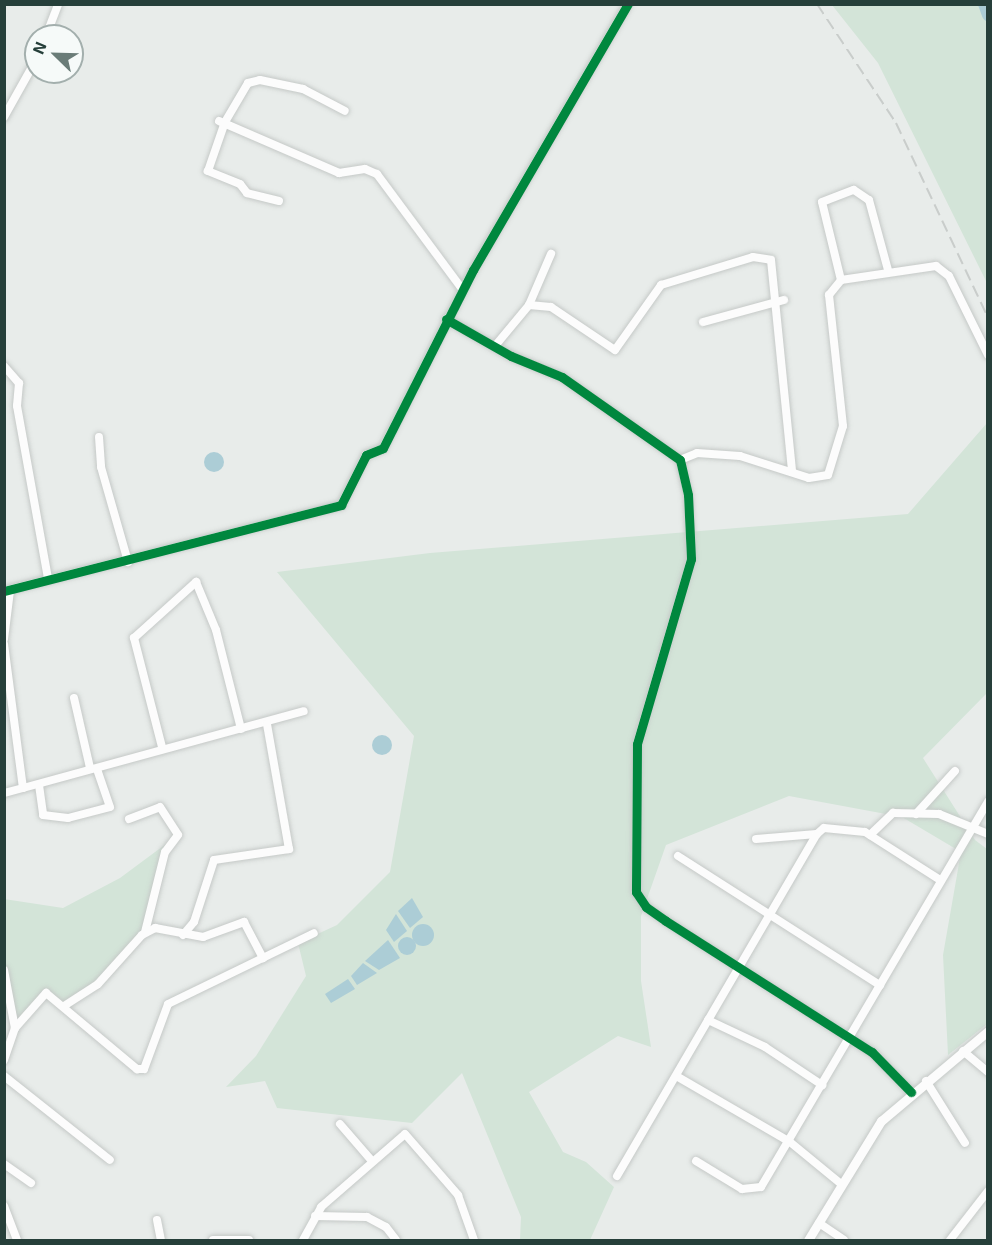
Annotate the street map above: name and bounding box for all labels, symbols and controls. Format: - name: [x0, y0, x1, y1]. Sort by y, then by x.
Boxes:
- north arrow: [24, 24, 84, 84]
- text: N: [28, 39, 50, 57]

